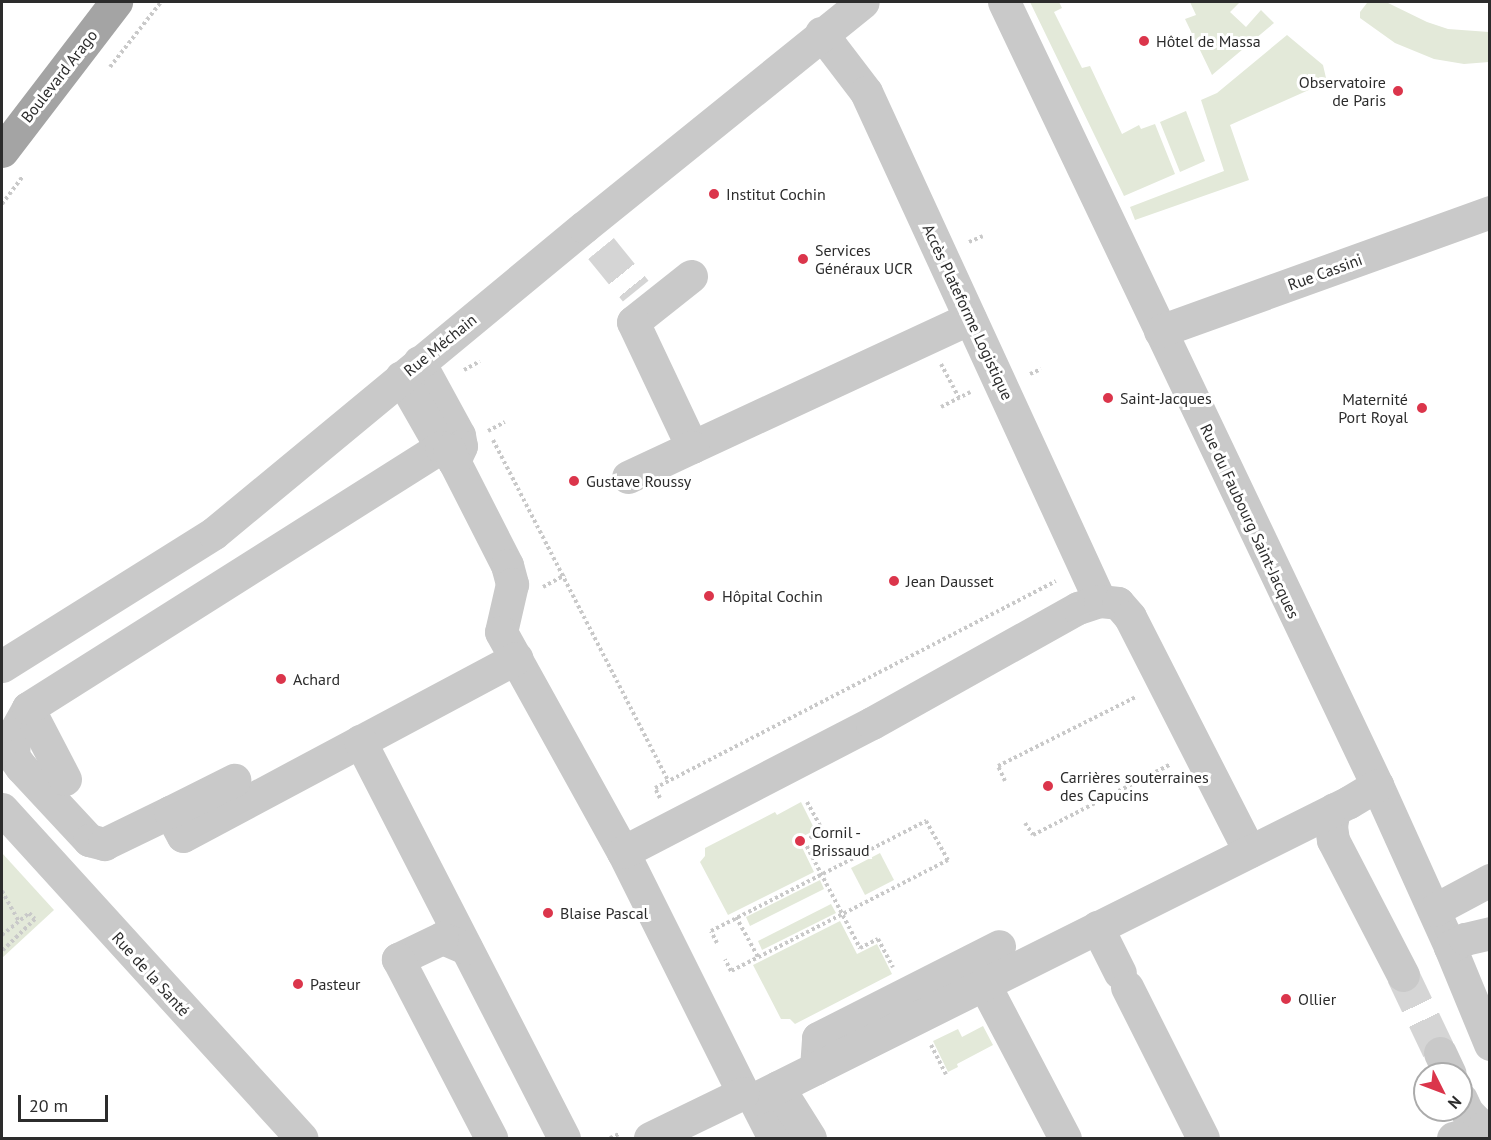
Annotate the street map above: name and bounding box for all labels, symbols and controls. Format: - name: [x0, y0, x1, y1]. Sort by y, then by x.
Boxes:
- street label: Boulevard Arago: [17, 26, 101, 126]
- place label: Hôtel de Massa: [1156, 31, 1261, 51]
- marker: Hôtel de Massa: [1137, 34, 1151, 48]
- place label: Observatoire de Paris: [1299, 72, 1386, 110]
- marker: Observatoire de Paris: [1391, 84, 1405, 98]
- place label: Institut Cochin: [726, 184, 826, 204]
- marker: Institut Cochin: [707, 187, 721, 201]
- street label: Accès Plateforme Logistique: [919, 221, 1017, 403]
- place label: Services Généraux UCR: [815, 240, 913, 278]
- street label: Rue Cassini: [1285, 250, 1365, 294]
- marker: Services Généraux UCR: [796, 252, 810, 266]
- street label: Rue Méchain: [400, 310, 480, 380]
- place label: Saint-Jacques: [1120, 388, 1212, 408]
- place label: Maternité Port Royal: [1338, 389, 1408, 427]
- marker: Saint-Jacques: [1101, 391, 1115, 405]
- marker: Maternité Port Royal: [1413, 399, 1431, 417]
- street label: Rue du Faubourg Saint-Jacques: [1196, 421, 1304, 621]
- place label: Gustave Roussy: [586, 471, 691, 491]
- marker: Gustave Roussy: [567, 474, 581, 488]
- place label: Jean Dausset: [906, 571, 994, 591]
- marker: Jean Dausset: [887, 574, 901, 588]
- place label: Hôpital Cochin: [722, 586, 823, 606]
- marker: Hôpital Cochin: [700, 587, 718, 605]
- place label: Achard: [293, 669, 340, 689]
- marker: Achard: [274, 672, 288, 686]
- place label: Carrières souterraines des Capucins: [1060, 767, 1209, 805]
- marker: Carrières souterraines des Capucins: [1041, 779, 1055, 793]
- place label: Cornil - Brissaud: [812, 822, 870, 860]
- marker: Cornil - Brissaud: [793, 834, 807, 848]
- place label: Blaise Pascal: [560, 903, 648, 923]
- marker: Blaise Pascal: [541, 906, 555, 920]
- street label: Rue de la Santé: [108, 928, 194, 1020]
- place label: Pasteur: [310, 974, 360, 994]
- marker: Pasteur: [291, 977, 305, 991]
- place label: Ollier: [1298, 989, 1336, 1009]
- marker: Ollier: [1279, 992, 1293, 1006]
- north arrow: [1413, 1062, 1473, 1122]
- scale bar: [21, 1083, 111, 1121]
- text: N: [1444, 1092, 1466, 1113]
- text: 20 m: [29, 1094, 68, 1117]

